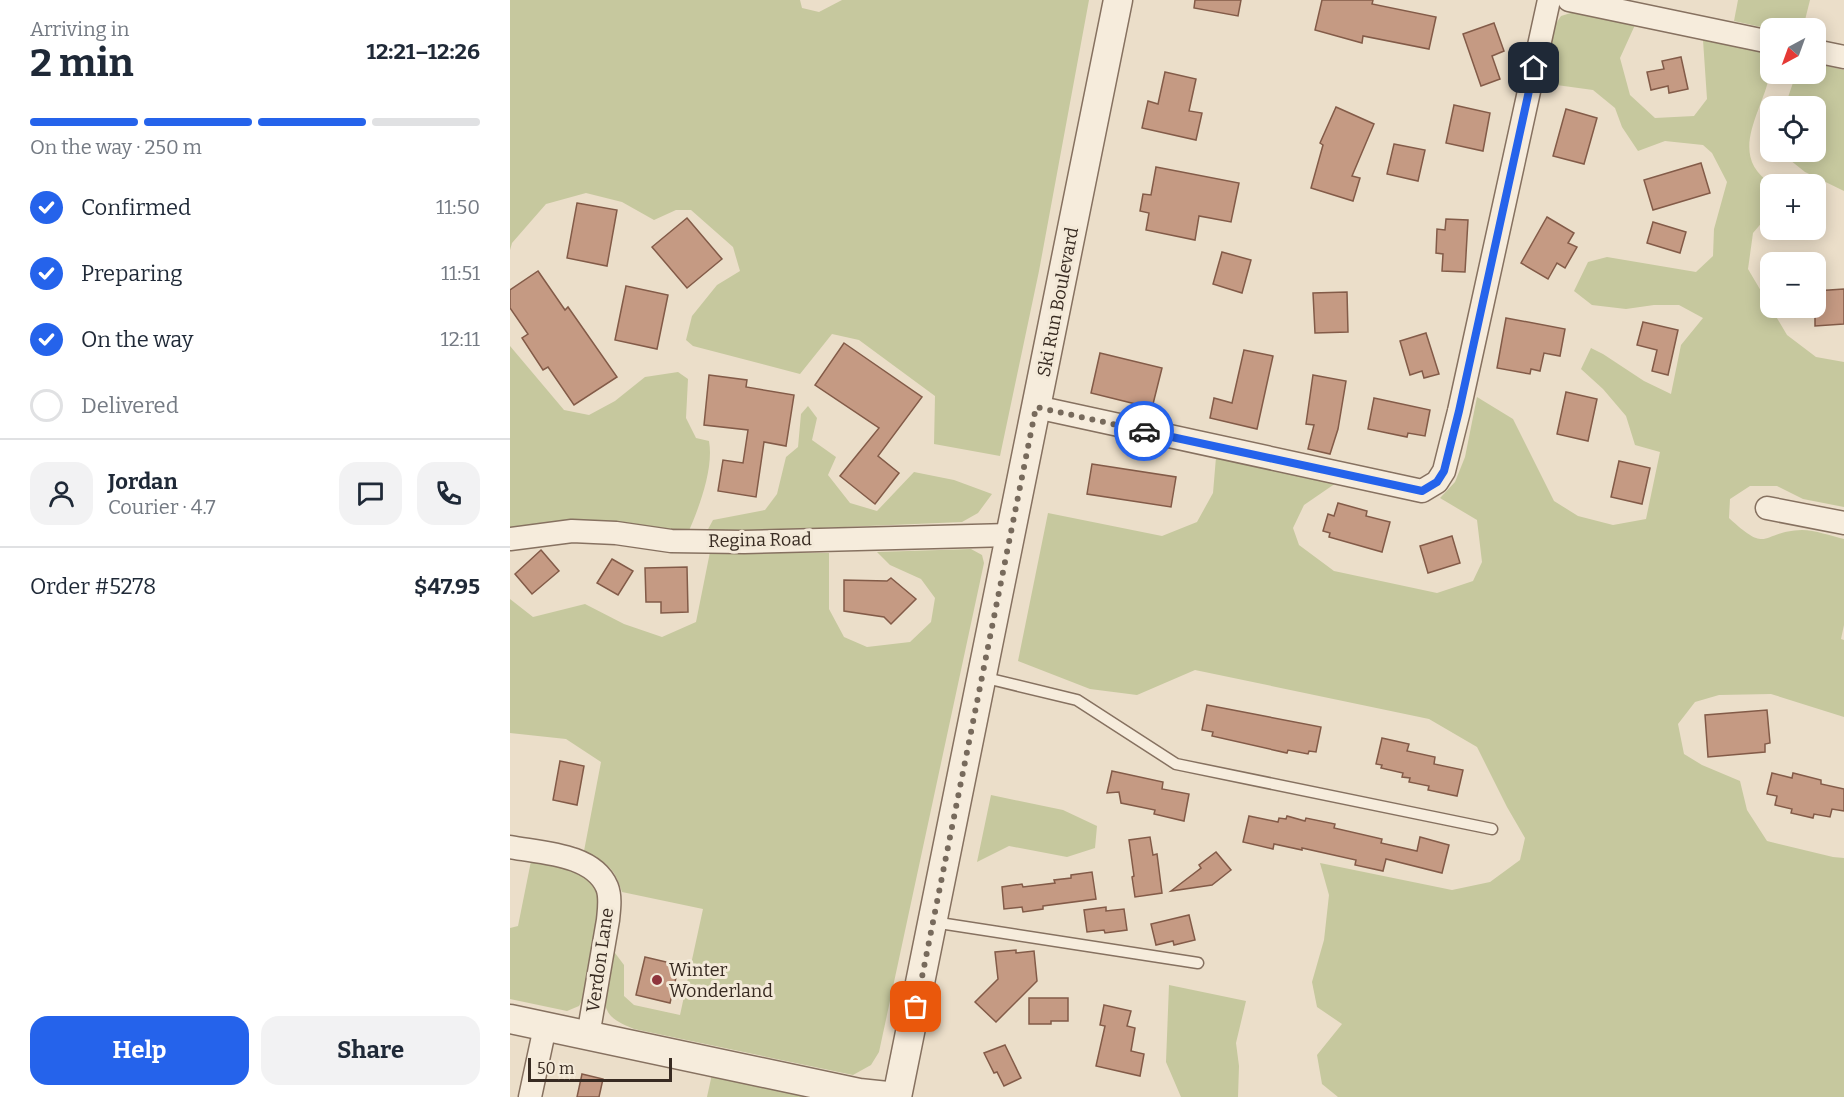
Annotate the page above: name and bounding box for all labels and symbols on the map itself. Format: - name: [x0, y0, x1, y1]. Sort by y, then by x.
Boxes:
- north arrow: [1760, 18, 1826, 84]
- pin: [1508, 42, 1559, 93]
- street label: Ski Run Boulevard: [1033, 225, 1083, 379]
- courier: [1114, 401, 1174, 461]
- street label: Regina Road: [708, 528, 812, 552]
- street label: Verdon Lane: [582, 906, 618, 1014]
- place label: Winter Wonderland: [669, 959, 773, 1002]
- marker: Winter Wonderland: [650, 973, 664, 987]
- pin: [890, 981, 941, 1032]
- scale bar: [528, 1055, 672, 1082]

